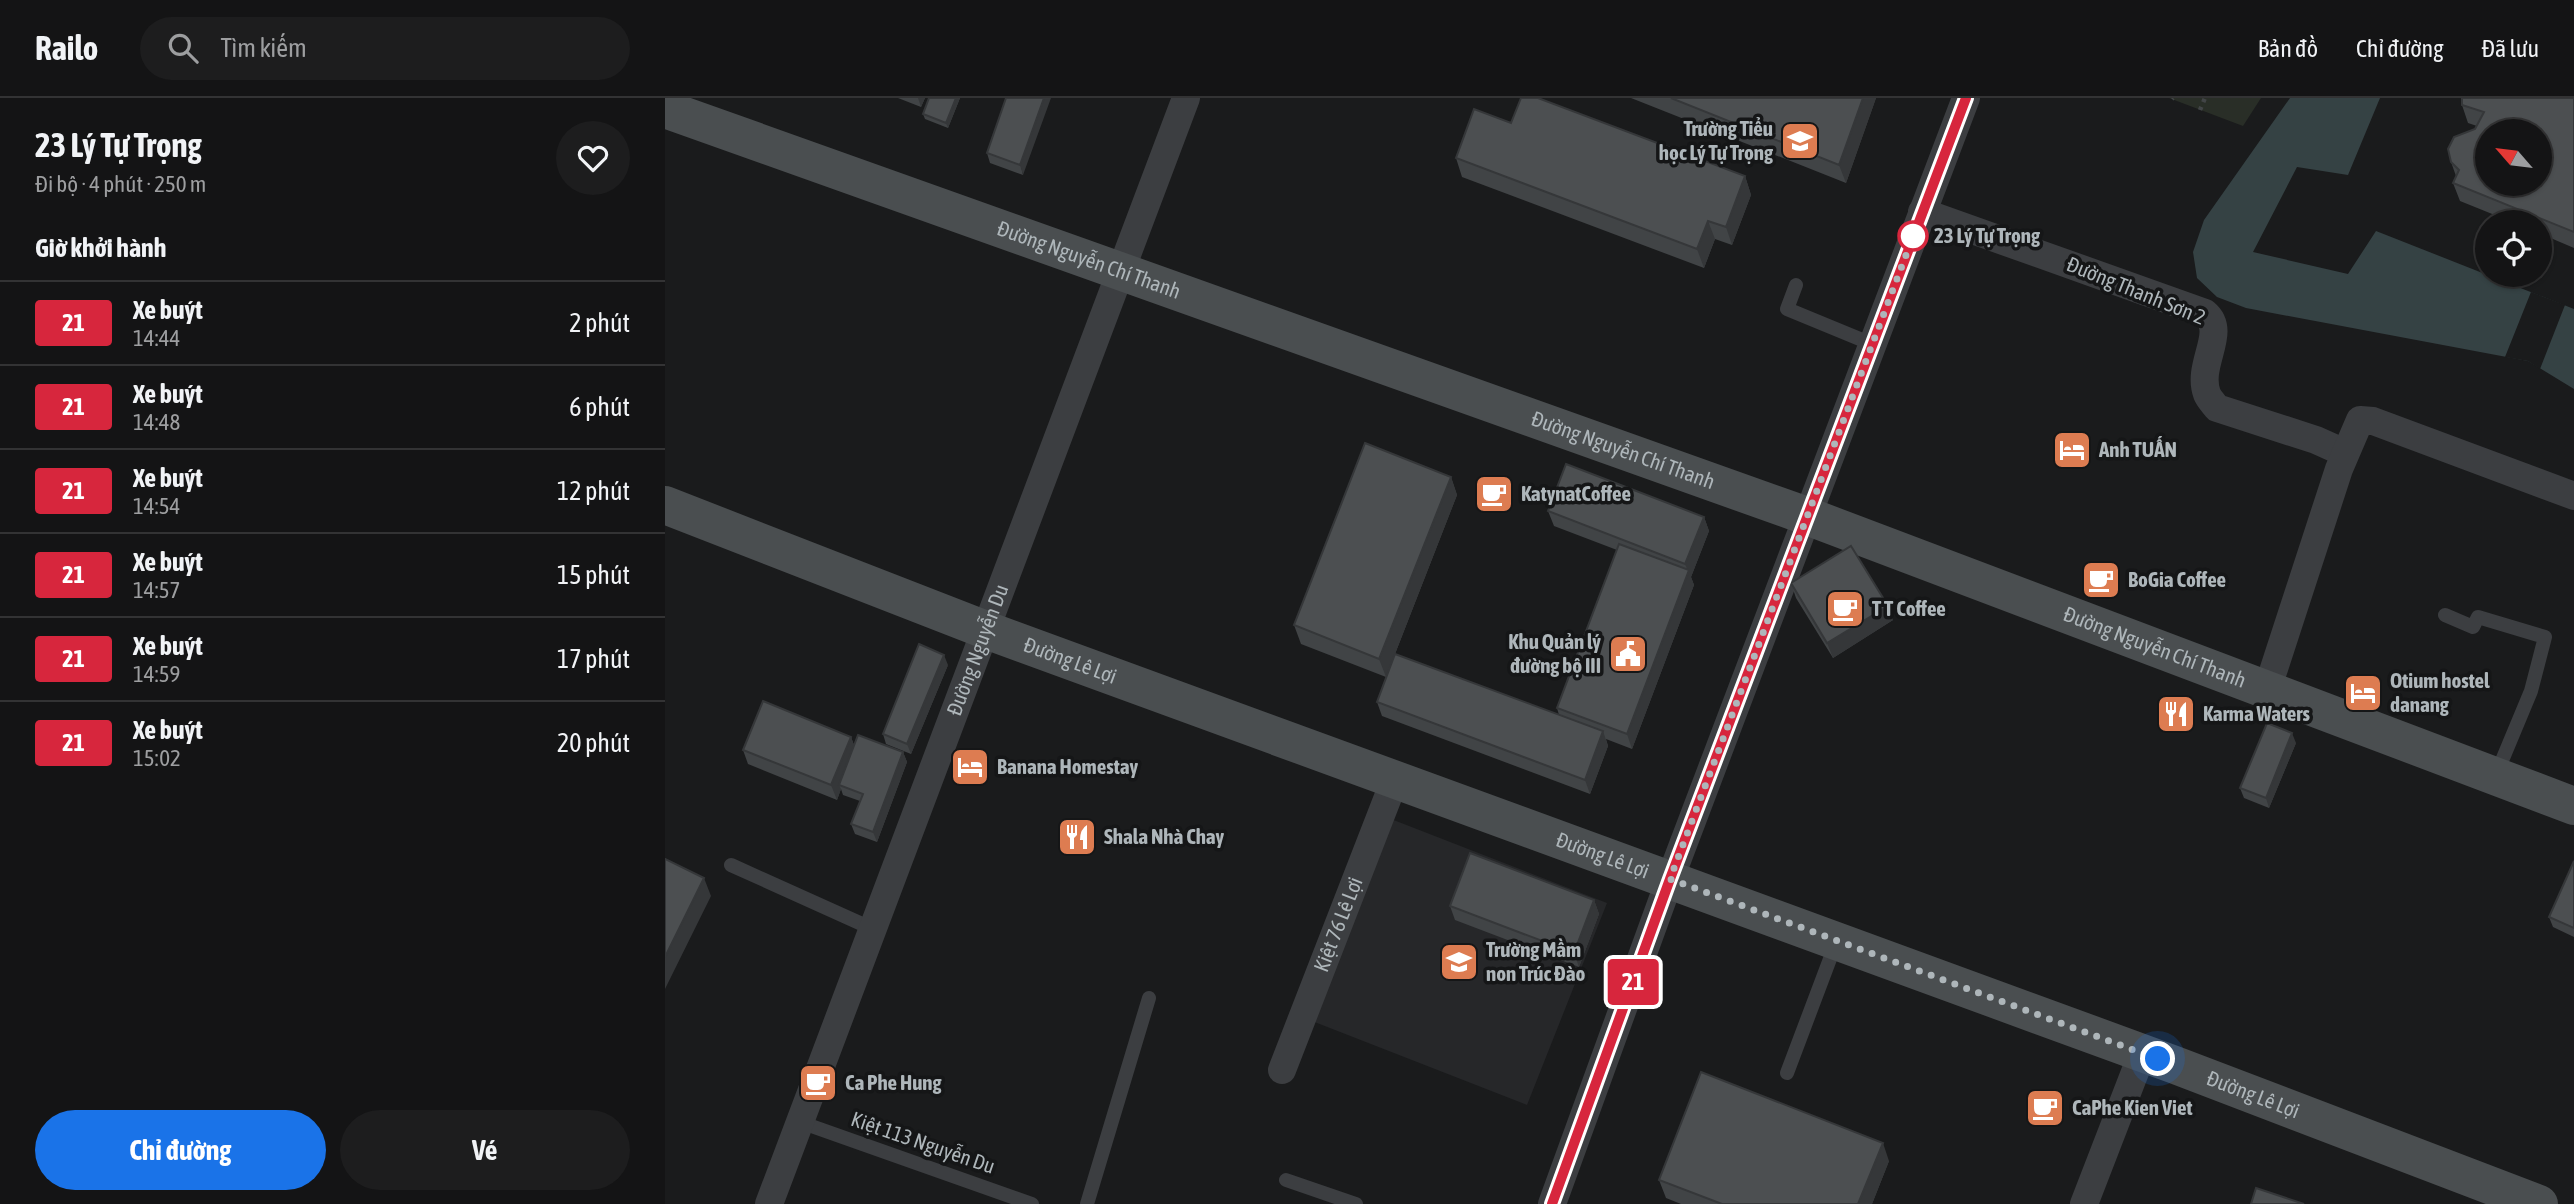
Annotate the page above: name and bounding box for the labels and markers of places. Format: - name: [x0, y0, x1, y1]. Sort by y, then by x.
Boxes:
- place label: Trường Tiểu học Lý Tự Trọng: [1659, 116, 1774, 164]
- school or university icon: Trường Tiểu học Lý Tự Trọng: [1779, 120, 1821, 162]
- marker: 23 Lý Tự Trọng: [1898, 221, 1928, 251]
- place label: 23 Lý Tự Trọng: [1934, 223, 2041, 247]
- hotel icon: Anh TUẤN: [2051, 429, 2093, 471]
- place label: Anh TUẤN: [2098, 436, 2177, 461]
- cafe icon: KatynatCoffee: [1473, 473, 1515, 515]
- place label: KatynatCoffee: [1521, 481, 1631, 505]
- cafe icon: BoGia Coffee: [2080, 559, 2122, 601]
- place label: BoGia Coffee: [2128, 567, 2226, 591]
- cafe icon: T T Coffee: [1824, 588, 1866, 630]
- place label: T T Coffee: [1872, 596, 1946, 620]
- place label: Khu Quản lý đường bộ III: [1508, 629, 1601, 677]
- public building icon: Khu Quản lý đường bộ III: [1607, 633, 1649, 675]
- place label: Otium hostel danang: [2390, 668, 2490, 716]
- hotel icon: Otium hostel danang: [2342, 672, 2384, 714]
- restaurant icon: Karma Waters: [2155, 693, 2197, 735]
- place label: Karma Waters: [2203, 701, 2311, 725]
- hotel icon: Banana Homestay: [949, 746, 991, 788]
- place label: Banana Homestay: [997, 754, 1138, 778]
- restaurant icon: Shala Nhà Chay: [1056, 816, 1098, 858]
- place label: Shala Nhà Chay: [1104, 824, 1225, 848]
- place label: Trường Mầm non Trúc Đào: [1486, 937, 1586, 985]
- school or university icon: Trường Mầm non Trúc Đào: [1438, 941, 1480, 983]
- cafe icon: Ca Phe Hung: [797, 1062, 839, 1104]
- place label: Ca Phe Hung: [845, 1070, 943, 1094]
- cafe icon: CaPhe Kien Viet: [2024, 1087, 2066, 1129]
- place label: CaPhe Kien Viet: [2072, 1095, 2193, 1119]

